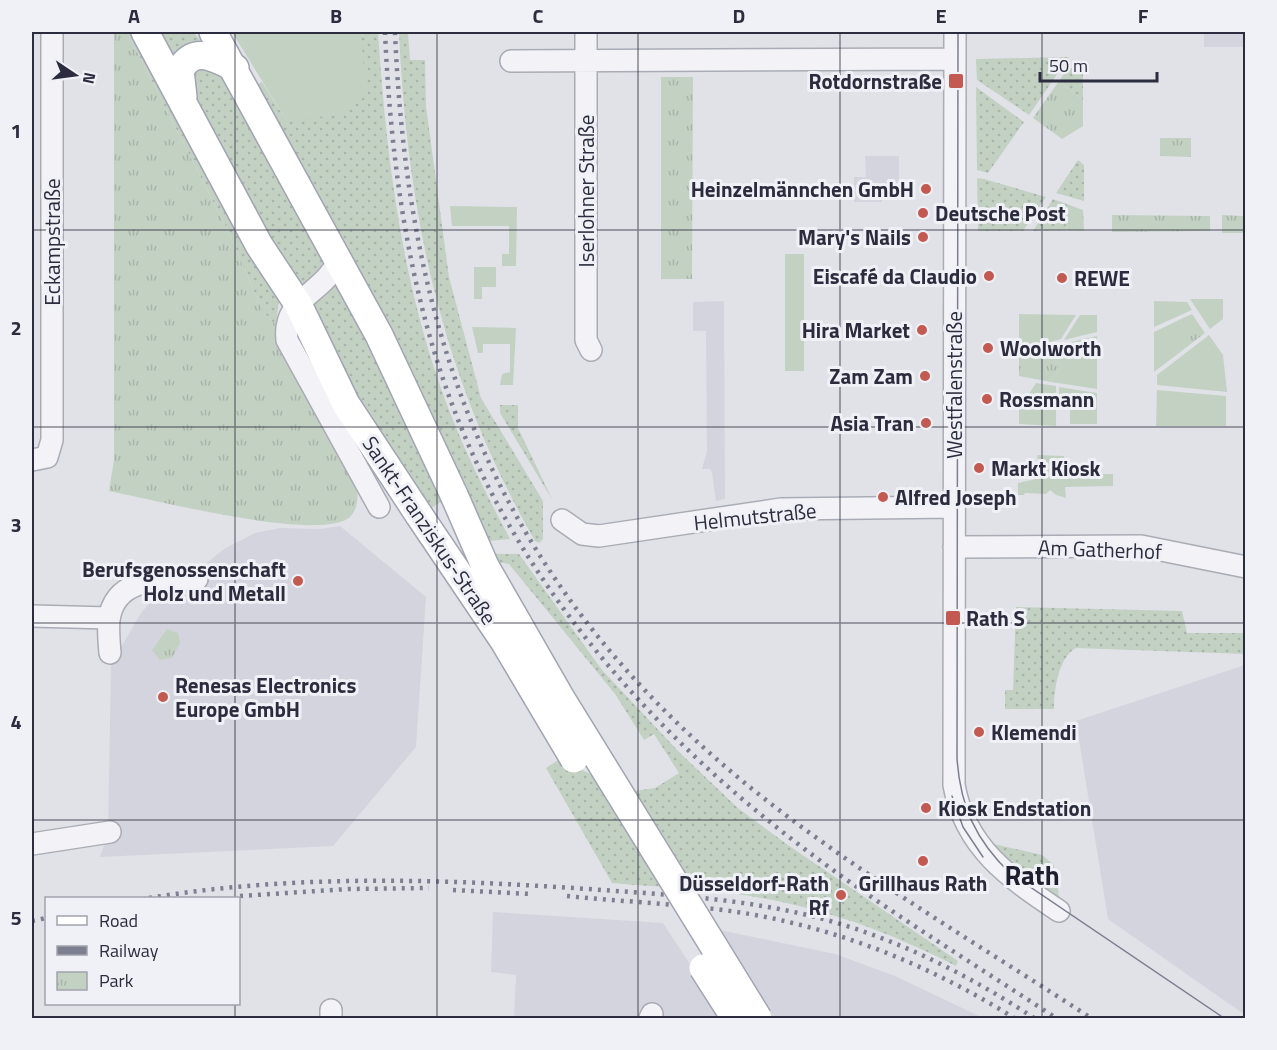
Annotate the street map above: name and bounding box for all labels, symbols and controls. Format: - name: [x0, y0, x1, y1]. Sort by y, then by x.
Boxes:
- text: A: [128, 0, 140, 31]
- text: B: [330, 0, 342, 31]
- text: C: [533, 0, 544, 31]
- text: D: [733, 0, 745, 31]
- text: E: [935, 0, 947, 31]
- text: F: [1138, 0, 1149, 31]
- north arrow: [45, 45, 105, 105]
- scale bar: [1040, 45, 1157, 83]
- text: 50 m: [1049, 52, 1088, 79]
- place label: Rotdornstraße: [809, 65, 942, 97]
- text: N: [77, 70, 103, 86]
- marker: Rotdornstraße: [947, 72, 965, 90]
- text: 1: [10, 115, 22, 146]
- street label: Iserlohner Straße: [570, 115, 602, 267]
- place label: Heinzelmännchen GmbH: [691, 173, 914, 205]
- street label: Eckampstraße: [36, 178, 68, 306]
- marker: Heinzelmännchen GmbH: [919, 182, 933, 196]
- place label: Deutsche Post: [935, 197, 1066, 229]
- marker: Deutsche Post: [916, 206, 930, 220]
- place label: Mary's Nails: [798, 221, 911, 253]
- marker: Mary's Nails: [916, 230, 930, 244]
- place label: Eiscafé da Claudio: [813, 260, 977, 292]
- place label: REWE: [1074, 262, 1130, 294]
- marker: Eiscafé da Claudio: [982, 269, 996, 283]
- marker: REWE: [1055, 271, 1069, 285]
- street label: Westfalenstraße: [938, 311, 970, 459]
- text: 2: [10, 312, 22, 343]
- place label: Hira Market: [802, 314, 910, 346]
- marker: Hira Market: [915, 323, 929, 337]
- place label: Woolworth: [1000, 332, 1102, 364]
- marker: Woolworth: [981, 341, 995, 355]
- place label: Zam Zam: [829, 360, 913, 392]
- marker: Zam Zam: [918, 369, 932, 383]
- place label: Rossmann: [999, 383, 1094, 415]
- marker: Rossmann: [980, 392, 994, 406]
- place label: Asia Tran: [831, 407, 914, 439]
- marker: Asia Tran: [919, 416, 933, 430]
- street label: Sankt-Franziskus-Straße: [355, 429, 505, 631]
- place label: Markt Kiosk: [991, 452, 1101, 484]
- marker: Markt Kiosk: [972, 461, 986, 475]
- place label: Alfred Joseph: [895, 481, 1017, 513]
- marker: Alfred Joseph: [876, 490, 890, 504]
- street label: Helmutstraße: [692, 494, 818, 538]
- text: 3: [10, 509, 22, 540]
- street label: Am Gatherhof: [1037, 531, 1163, 567]
- place label: Berufsgenossenschaft Holz und Metall: [82, 553, 286, 609]
- marker: Berufsgenossenschaft Holz und Metall: [291, 574, 305, 588]
- place label: Rath S: [966, 602, 1025, 634]
- marker: Rath S: [944, 609, 962, 627]
- place label: Renesas Electronics Europe GmbH: [175, 669, 356, 725]
- marker: Renesas Electronics Europe GmbH: [156, 690, 170, 704]
- text: 4: [10, 706, 22, 737]
- place label: Klemendi: [991, 716, 1077, 748]
- marker: Klemendi: [972, 725, 986, 739]
- place label: Kiosk Endstation: [938, 792, 1091, 824]
- marker: Kiosk Endstation: [919, 801, 933, 815]
- marker: Grillhaus Rath: [916, 854, 930, 868]
- district label: Rath: [1004, 854, 1060, 895]
- place label: Düsseldorf-Rath Rf: [679, 867, 829, 923]
- place label: Grillhaus Rath: [859, 867, 987, 899]
- marker: Düsseldorf-Rath Rf: [834, 888, 848, 902]
- legend: [45, 897, 240, 1005]
- text: 5: [10, 902, 22, 933]
- text: Road: [99, 907, 138, 934]
- text: Railway: [99, 937, 159, 964]
- text: Park: [99, 967, 134, 994]

